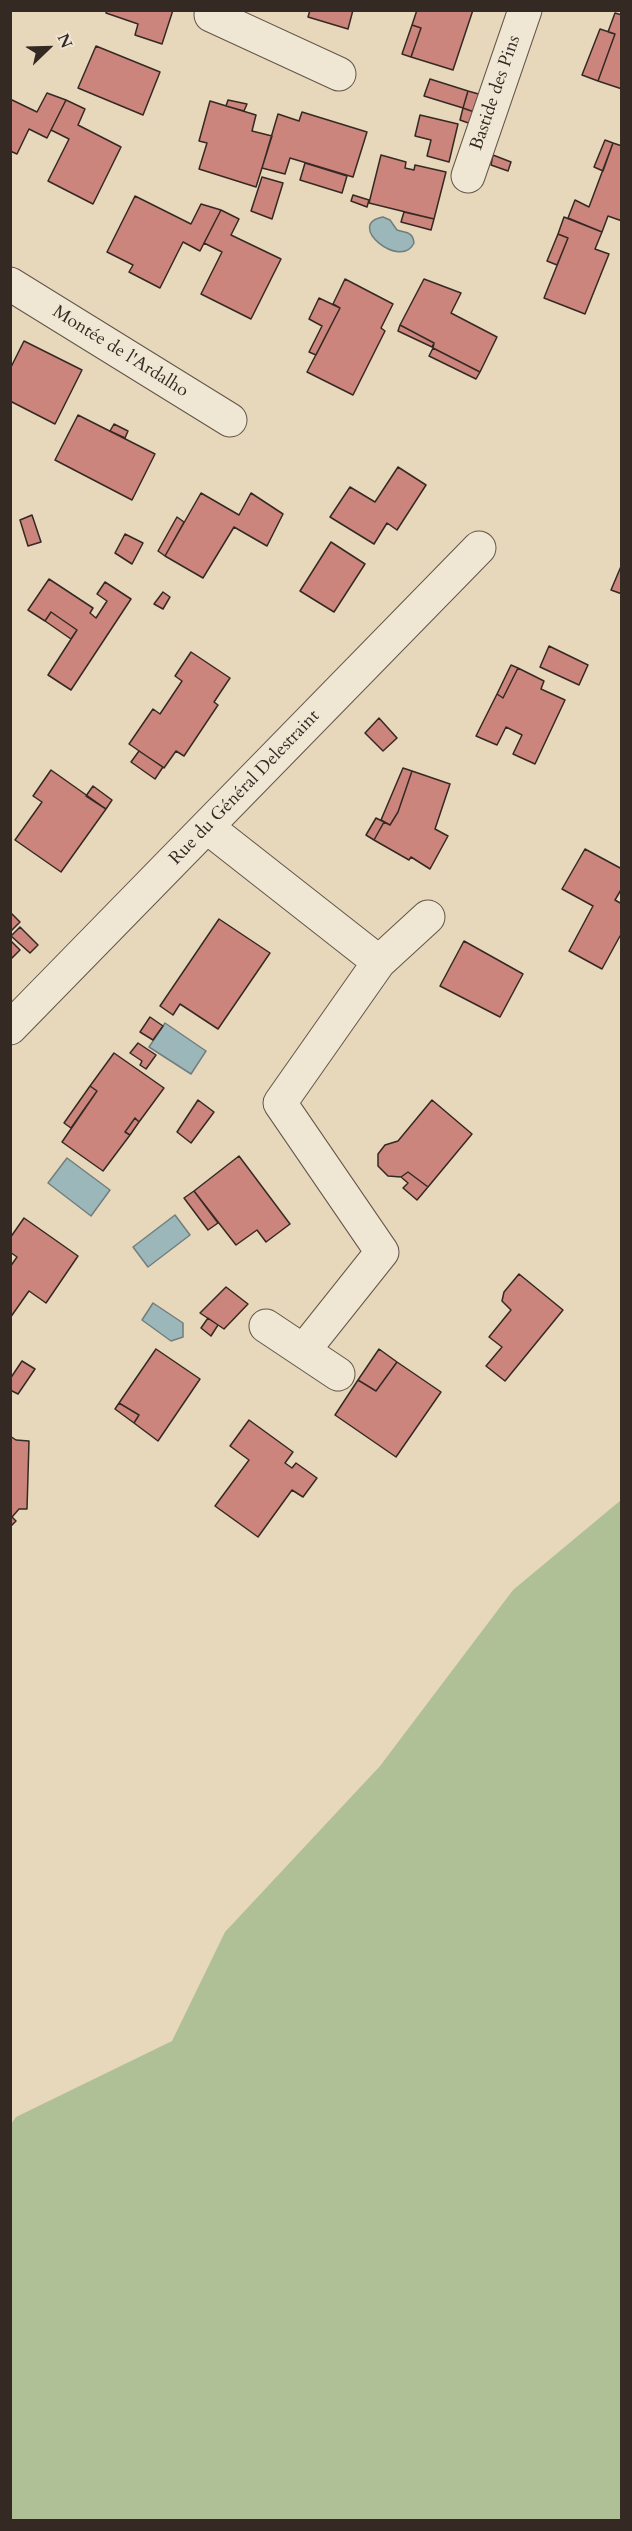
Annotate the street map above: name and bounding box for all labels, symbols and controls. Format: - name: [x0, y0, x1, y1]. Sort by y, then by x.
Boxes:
- north arrow: [18, 18, 78, 78]
- text: N: [52, 30, 77, 52]
- street label: Bastide des Pins: [466, 33, 526, 153]
- street label: Montée de l'Ardalho: [48, 302, 192, 402]
- street label: Rue du Général Delestraint: [165, 706, 325, 870]

